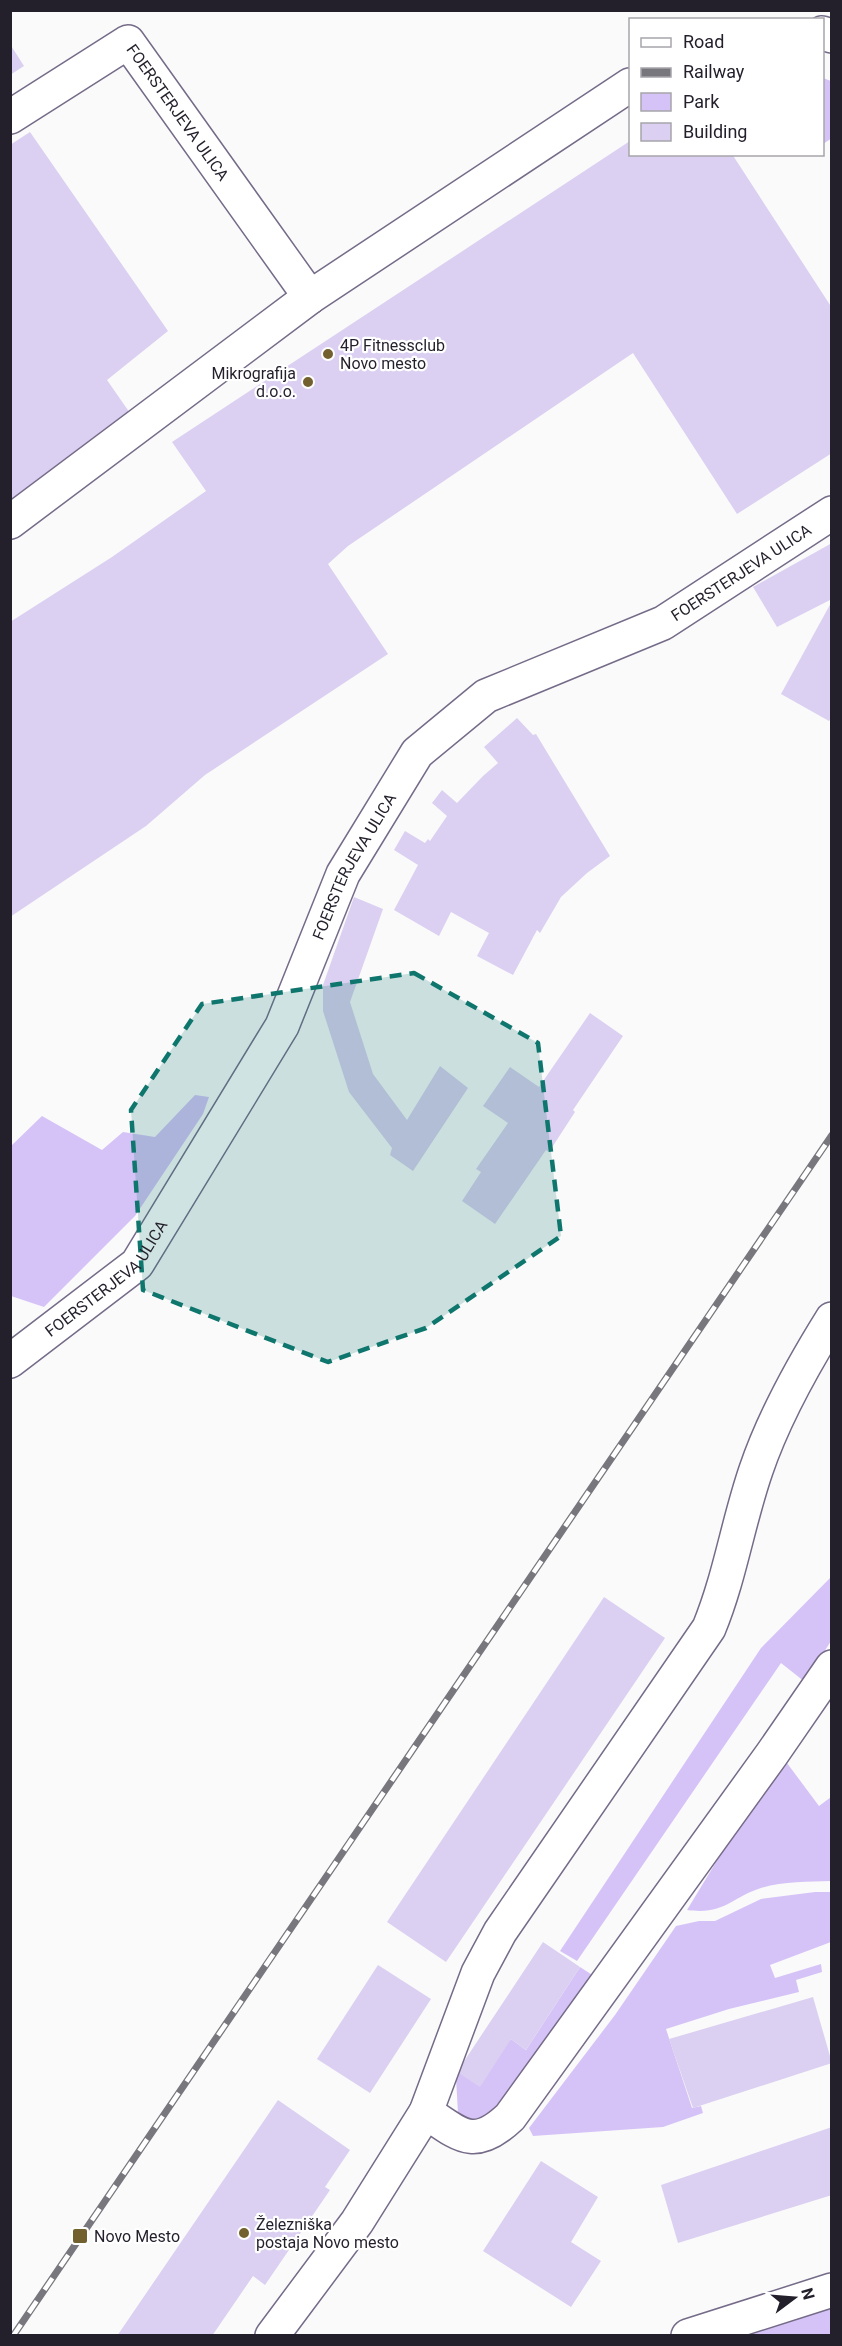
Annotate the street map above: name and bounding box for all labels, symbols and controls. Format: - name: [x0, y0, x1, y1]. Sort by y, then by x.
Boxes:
- legend: [629, 18, 824, 156]
- text: Road: [683, 31, 724, 52]
- street label: FOERSTERJEVA ULICA: [123, 40, 233, 184]
- text: Railway: [683, 61, 745, 82]
- text: Park: [683, 91, 720, 112]
- text: Building: [683, 121, 747, 142]
- place label: 4P Fitnessclub Novo mesto: [340, 336, 445, 373]
- marker: 4P Fitnessclub Novo mesto: [321, 347, 335, 361]
- place label: Mikrografija d.o.o.: [211, 364, 296, 401]
- marker: Mikrografija d.o.o.: [301, 375, 315, 389]
- street label: FOERSTERJEVA ULICA: [667, 520, 815, 625]
- street label: FOERSTERJEVA ULICA: [308, 789, 400, 942]
- street label: FOERSTERJEVA ULICA: [41, 1216, 171, 1340]
- place label: Železniška postaja Novo mesto: [256, 2215, 399, 2252]
- marker: Železniška postaja Novo mesto: [237, 2226, 251, 2240]
- marker: Novo Mesto: [71, 2227, 89, 2245]
- place label: Novo Mesto: [94, 2227, 180, 2246]
- north arrow: [764, 2268, 824, 2328]
- text: N: [797, 2286, 819, 2302]

